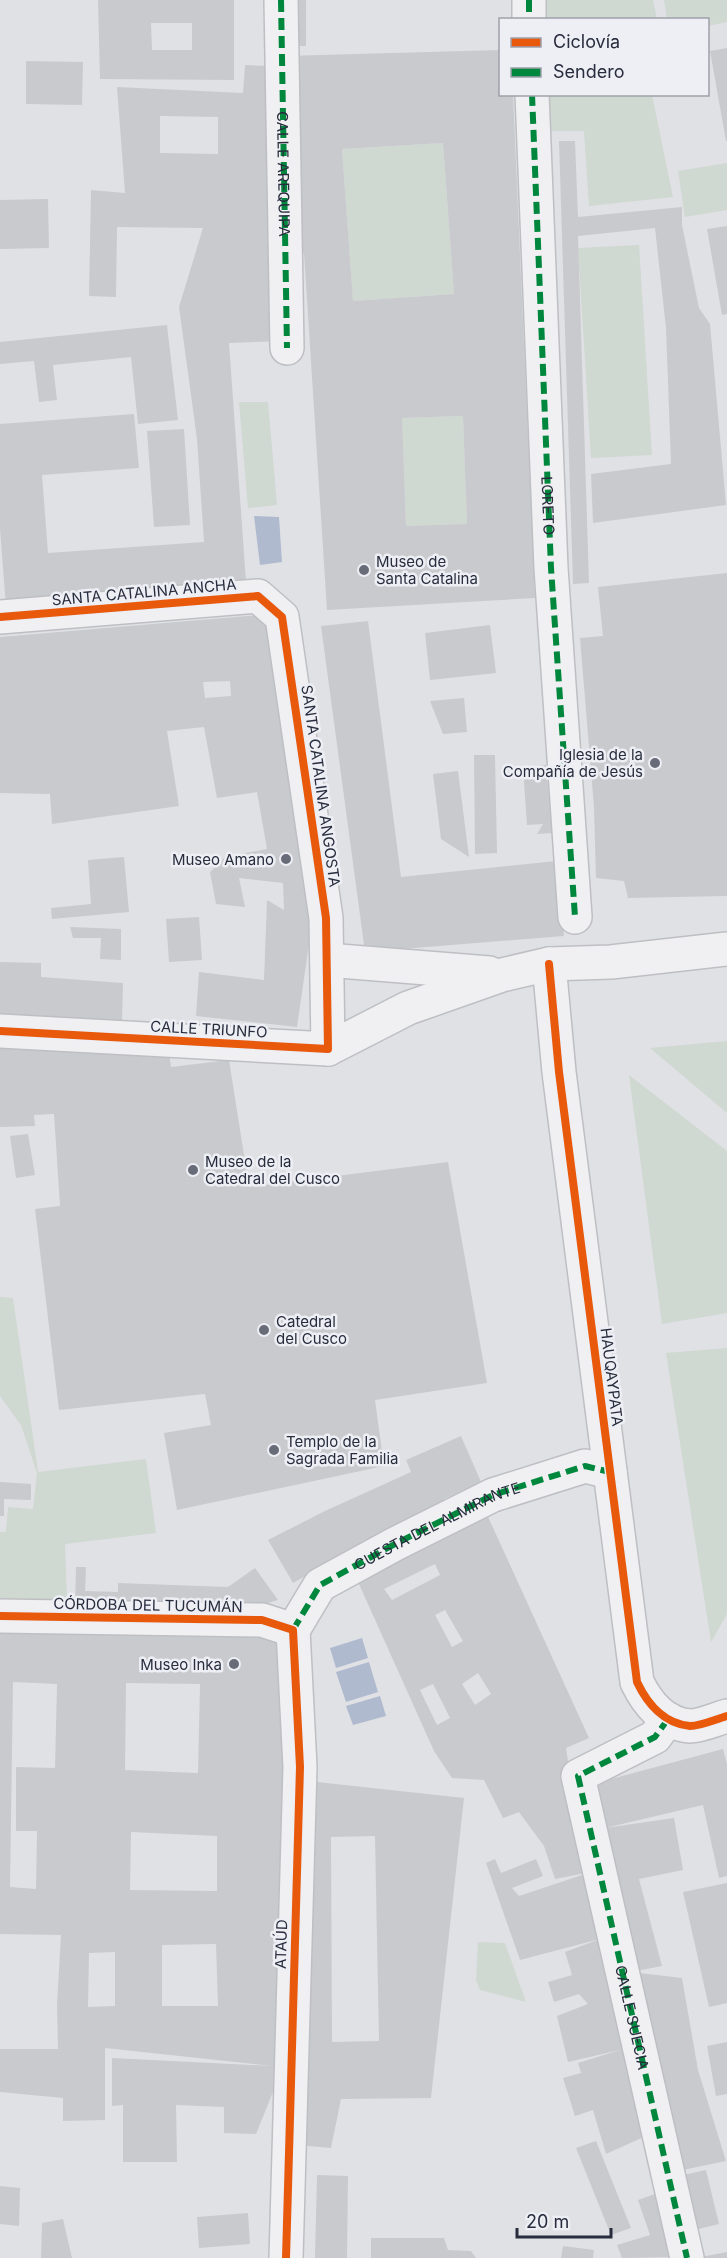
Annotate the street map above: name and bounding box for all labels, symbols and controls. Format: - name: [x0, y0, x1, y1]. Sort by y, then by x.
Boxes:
- legend: [499, 18, 709, 96]
- text: Ciclovía: [553, 31, 620, 52]
- text: Sendero: [553, 61, 624, 82]
- street label: CALLE AREQUIPA: [273, 111, 295, 237]
- street label: LORETO: [538, 476, 559, 536]
- place label: Museo de Santa Catalina: [376, 552, 478, 588]
- marker: Museo de Santa Catalina: [357, 563, 371, 577]
- street label: SANTA CATALINA ANCHA: [51, 574, 237, 610]
- street label: SANTA CATALINA ANGOSTA: [297, 684, 345, 888]
- place label: Iglesia de la Compañía de Jesús: [503, 745, 643, 781]
- marker: Iglesia de la Compañía de Jesús: [648, 756, 662, 770]
- place label: Museo Amano: [172, 850, 274, 869]
- marker: Museo Amano: [279, 852, 293, 866]
- street label: CALLE TRIUNFO: [150, 1016, 268, 1042]
- place label: Museo de la Catedral del Cusco: [205, 1152, 340, 1188]
- marker: Museo de la Catedral del Cusco: [186, 1163, 200, 1177]
- place label: Catedral del Cusco: [276, 1312, 347, 1348]
- marker: Catedral del Cusco: [257, 1323, 271, 1337]
- street label: HAUQAYPATA: [597, 1327, 627, 1427]
- place label: Templo de la Sagrada Familia: [286, 1432, 399, 1468]
- marker: Templo de la Sagrada Familia: [267, 1443, 281, 1457]
- street label: CUESTA DEL ALMIRANTE: [351, 1478, 522, 1574]
- street label: CÓRDOBA DEL TUCUMÁN: [53, 1594, 243, 1616]
- place label: Museo Inka: [140, 1655, 222, 1674]
- marker: Museo Inka: [227, 1657, 241, 1671]
- street label: ATAÚD: [271, 1919, 291, 1969]
- street label: CALLE SUECIA: [612, 1963, 654, 2071]
- scale bar: [517, 2201, 612, 2239]
- text: 20 m: [526, 2211, 569, 2232]

